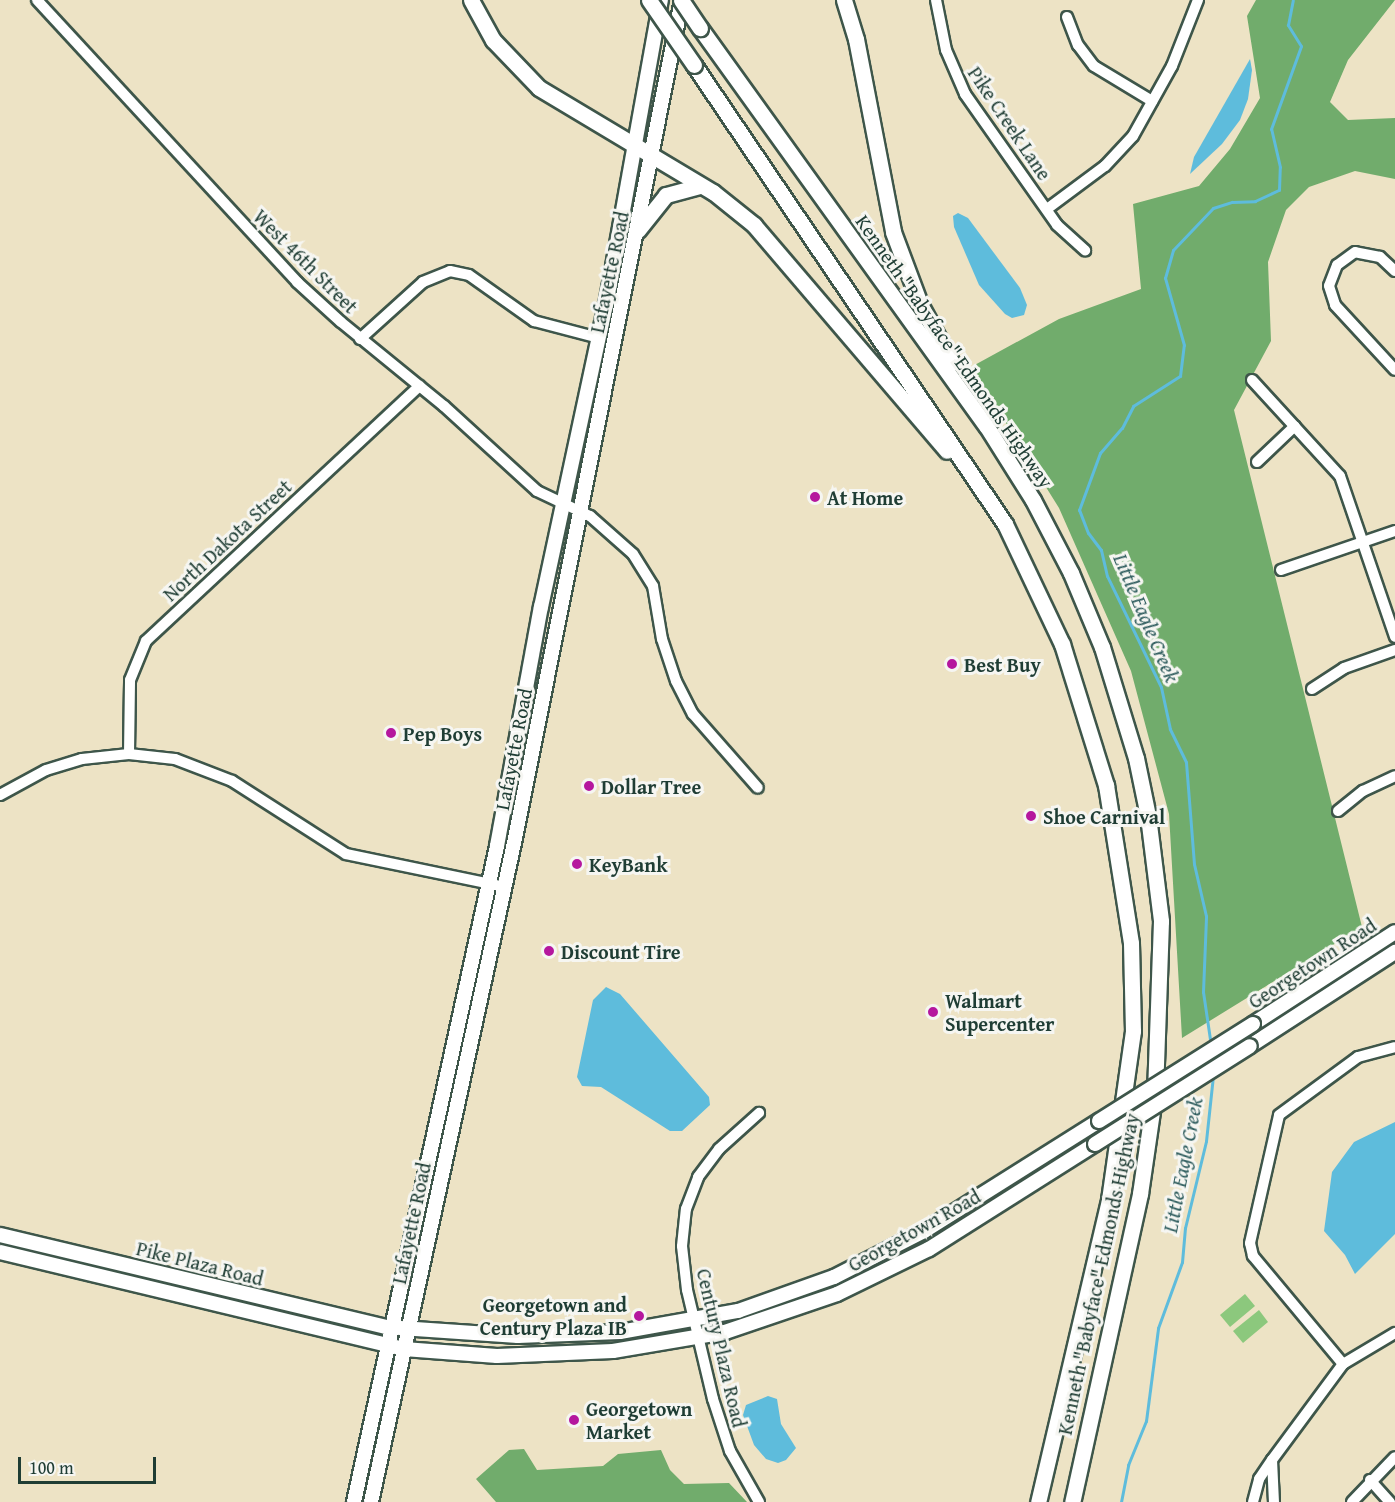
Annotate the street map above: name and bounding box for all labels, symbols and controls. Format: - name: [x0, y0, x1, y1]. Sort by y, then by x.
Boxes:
- street label: Pike Creek Lane: [963, 62, 1057, 184]
- street label: West 46th Street: [249, 204, 363, 318]
- street label: Lafayette Road: [584, 209, 634, 335]
- street label: Kenneth "Babyface" Edmonds Highway: [851, 210, 1059, 492]
- street label: North Dakota Street: [158, 474, 296, 606]
- place label: At Home: [827, 485, 903, 509]
- marker: At Home: [808, 490, 822, 504]
- water label: Little Eagle Creek: [1108, 550, 1184, 686]
- place label: Best Buy: [964, 652, 1041, 676]
- marker: Best Buy: [945, 657, 959, 671]
- street label: Lafayette Road: [489, 686, 537, 812]
- place label: Pep Boys: [403, 721, 482, 745]
- marker: Pep Boys: [384, 726, 398, 740]
- place label: Dollar Tree: [601, 774, 701, 798]
- marker: Dollar Tree: [582, 779, 596, 793]
- place label: Shoe Carnival: [1043, 804, 1165, 828]
- marker: Shoe Carnival: [1024, 809, 1038, 823]
- place label: KeyBank: [589, 852, 668, 876]
- marker: KeyBank: [570, 857, 584, 871]
- street label: Georgetown Road: [1244, 913, 1380, 1013]
- place label: Discount Tire: [561, 939, 681, 963]
- marker: Discount Tire: [542, 944, 556, 958]
- place label: Walmart Supercenter: [945, 988, 1055, 1035]
- marker: Walmart Supercenter: [926, 1005, 940, 1019]
- water label: Little Eagle Creek: [1158, 1095, 1208, 1235]
- street label: Kenneth "Babyface" Edmonds Highway: [1052, 1111, 1144, 1437]
- street label: Lafayette Road: [386, 1160, 436, 1286]
- street label: Georgetown Road: [844, 1184, 984, 1276]
- street label: Pike Plaza Road: [134, 1236, 266, 1290]
- street label: Century Plaza Road: [692, 1266, 752, 1430]
- place label: Georgetown and Century Plaza IB: [480, 1292, 627, 1339]
- marker: Georgetown and Century Plaza IB: [632, 1309, 646, 1323]
- place label: Georgetown Market: [586, 1396, 692, 1443]
- marker: Georgetown Market: [567, 1413, 581, 1427]
- scale bar: [21, 1445, 159, 1483]
- text: 100 m: [29, 1454, 74, 1481]

